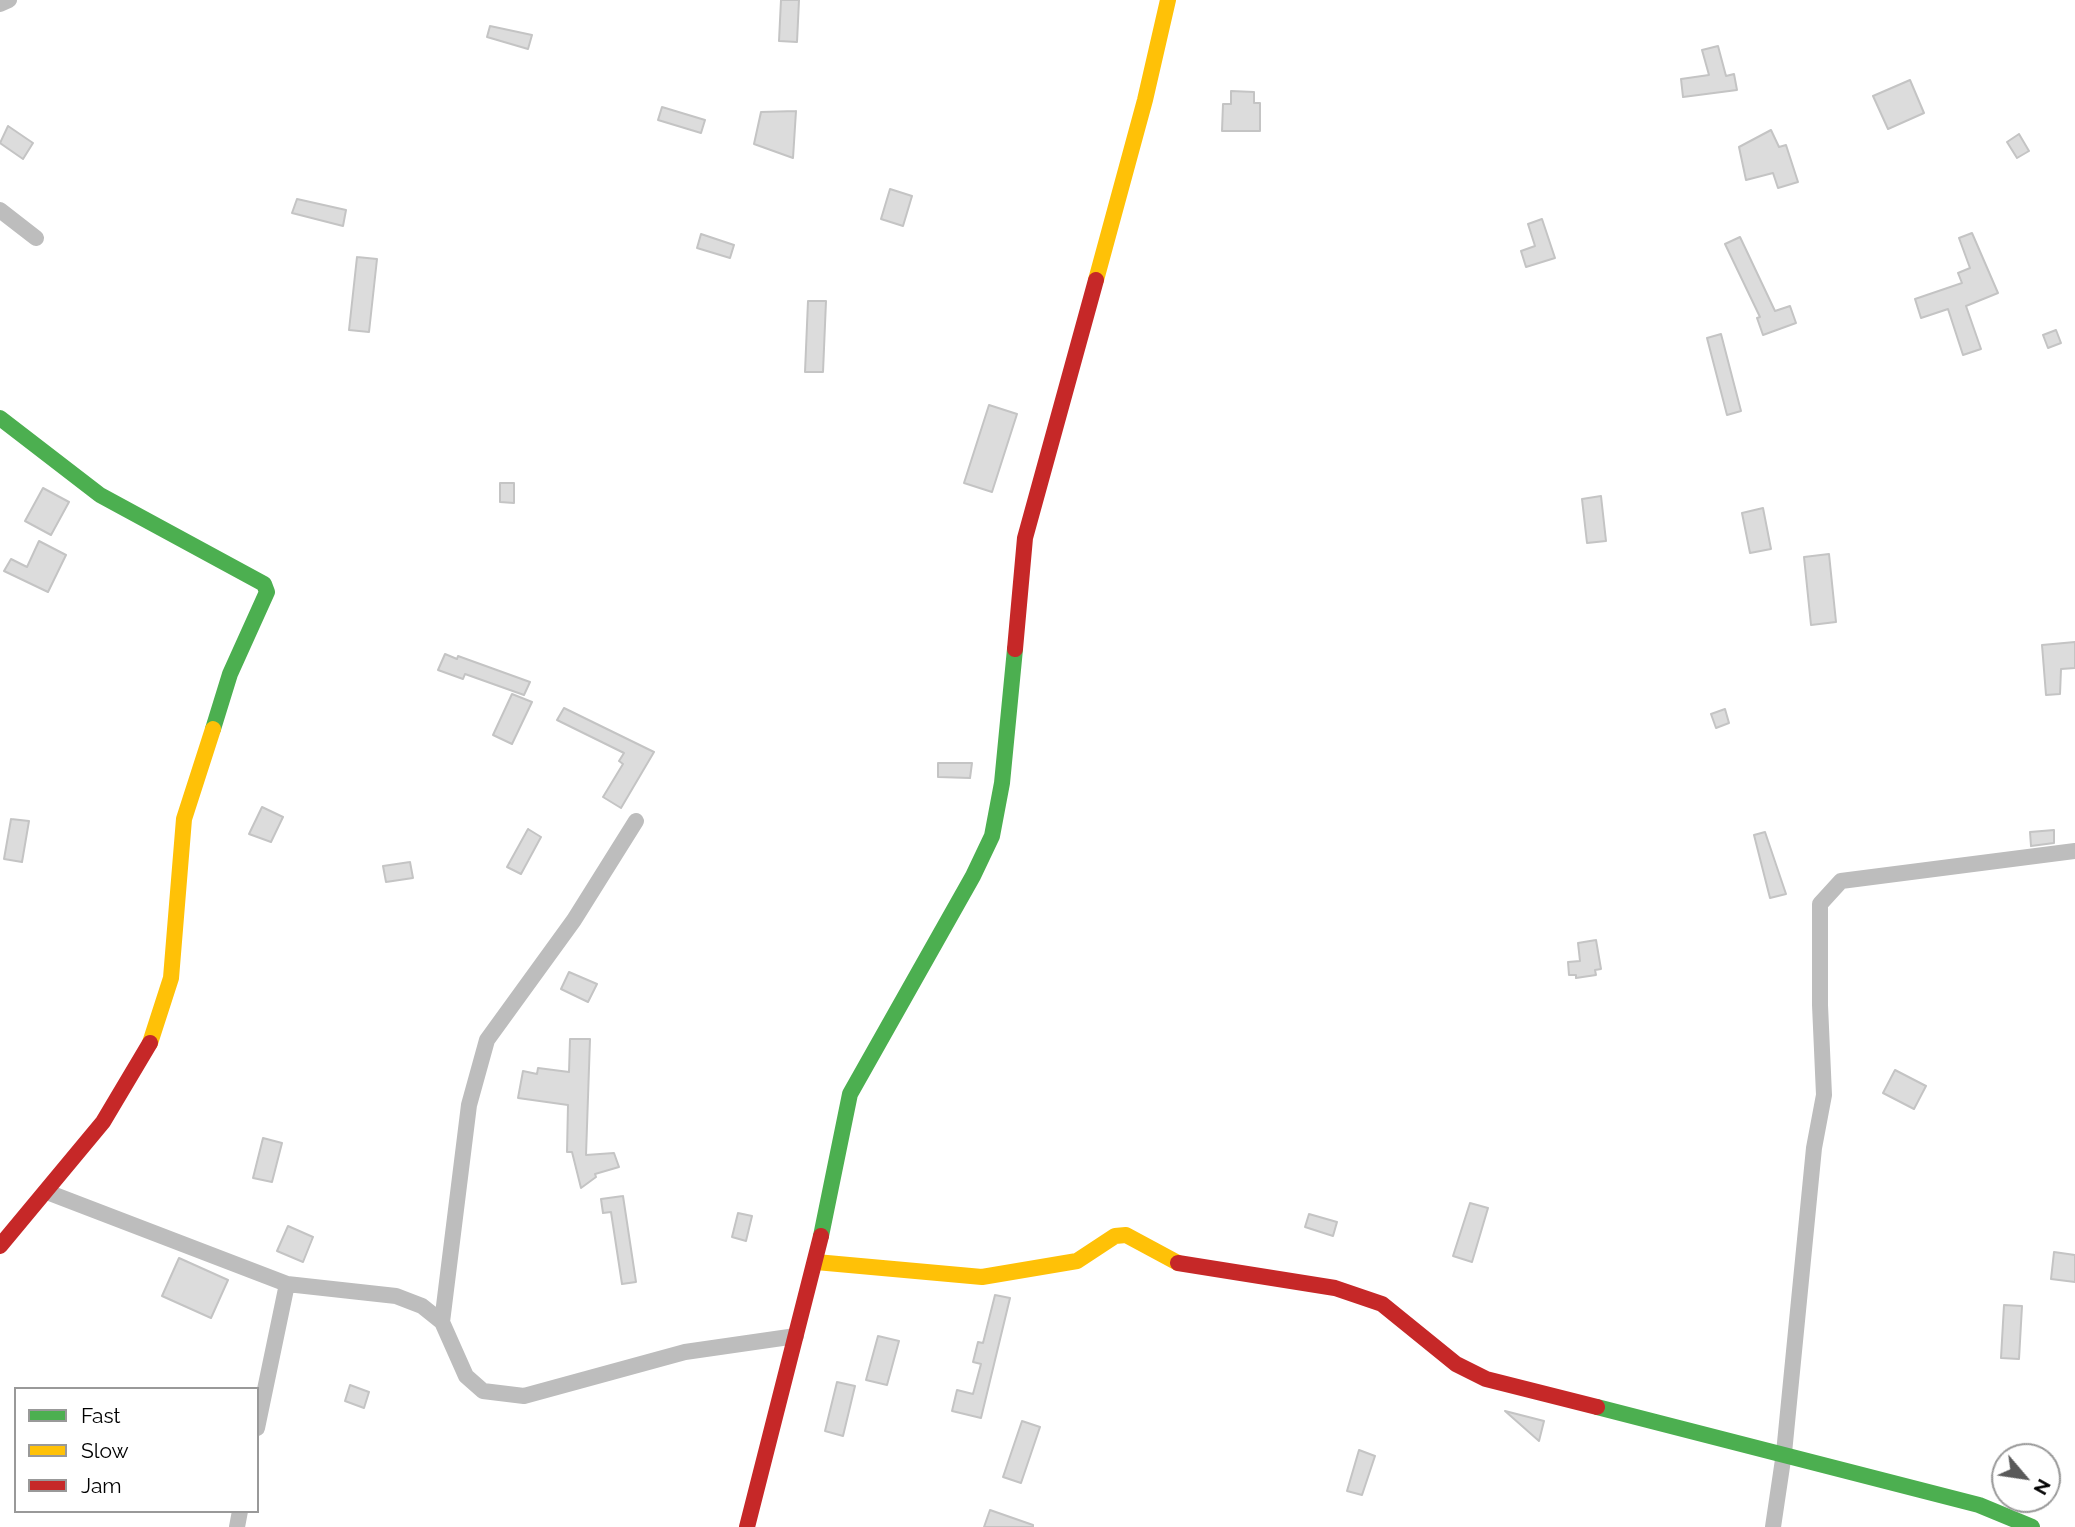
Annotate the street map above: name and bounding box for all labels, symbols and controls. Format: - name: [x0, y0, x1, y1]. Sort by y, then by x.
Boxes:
- legend: [14, 1387, 259, 1513]
- text: Fast: [81, 1403, 121, 1428]
- text: Slow: [81, 1438, 129, 1463]
- north arrow: [1991, 1443, 2061, 1513]
- text: Jam: [81, 1473, 122, 1498]
- text: N: [2029, 1476, 2056, 1499]

